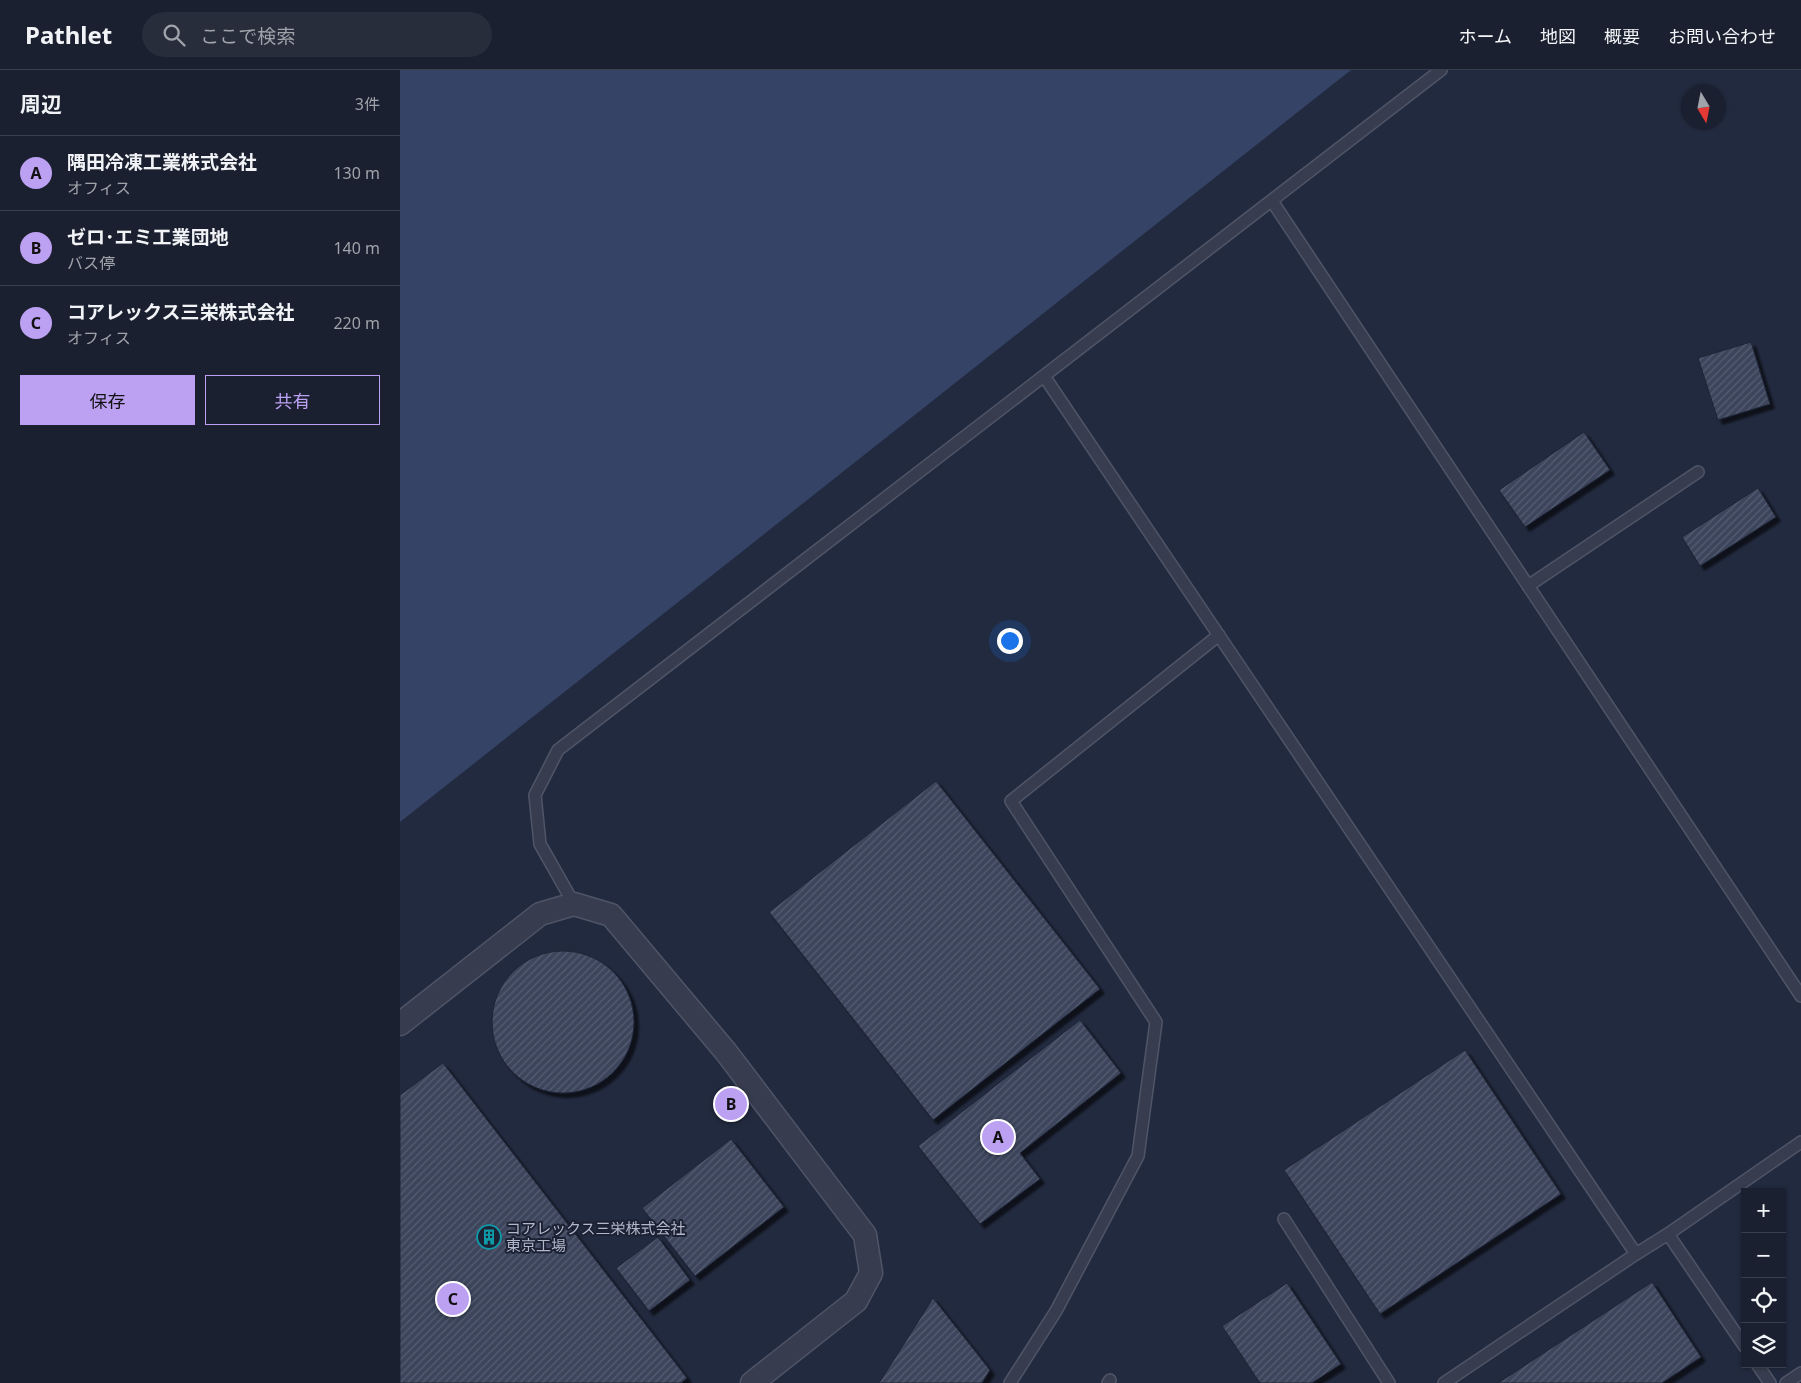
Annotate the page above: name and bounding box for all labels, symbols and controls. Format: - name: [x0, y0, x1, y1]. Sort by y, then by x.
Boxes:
- search box: [142, 12, 492, 57]
- text: Pathlet: [25, 18, 112, 51]
- icon: search: [160, 21, 188, 49]
- text: ここで検索: [200, 23, 295, 49]
- text: ホーム: [1459, 24, 1512, 48]
- text: 地図: [1540, 24, 1576, 48]
- text: 概要: [1604, 24, 1640, 48]
- text: お問い合わせ: [1668, 24, 1776, 48]
- north arrow: [1681, 85, 1726, 130]
- text: 周辺: [20, 90, 62, 118]
- text: 3件: [355, 93, 380, 115]
- text: 隅田冷凍工業株式会社: [67, 149, 257, 175]
- text: A: [30, 162, 42, 184]
- text: 130 m: [333, 162, 380, 184]
- text: オフィス: [67, 177, 131, 199]
- text: ゼロ･エミ工業団地: [67, 224, 229, 250]
- text: B: [31, 237, 41, 259]
- text: 140 m: [333, 237, 380, 259]
- text: バス停: [67, 252, 115, 274]
- text: コアレックス三栄株式会社: [67, 299, 294, 325]
- text: C: [31, 312, 41, 334]
- text: 220 m: [333, 312, 380, 334]
- text: オフィス: [67, 327, 131, 349]
- button: 保存: [20, 375, 195, 425]
- button: 共有: [205, 375, 380, 425]
- your location: [997, 628, 1023, 654]
- pin: B: [715, 1085, 747, 1123]
- pin: A: [982, 1118, 1014, 1156]
- map controls: [1741, 1188, 1786, 1368]
- button: +: [1741, 1188, 1786, 1233]
- place label: コアレックス三栄株式会社 東京工場: [506, 1218, 686, 1255]
- building icon: コアレックス三栄株式会社 東京工場: [476, 1224, 502, 1250]
- button: −: [1741, 1233, 1786, 1278]
- button: locate: [1741, 1278, 1786, 1323]
- pin: C: [437, 1280, 469, 1318]
- button: layers: [1741, 1323, 1786, 1368]

